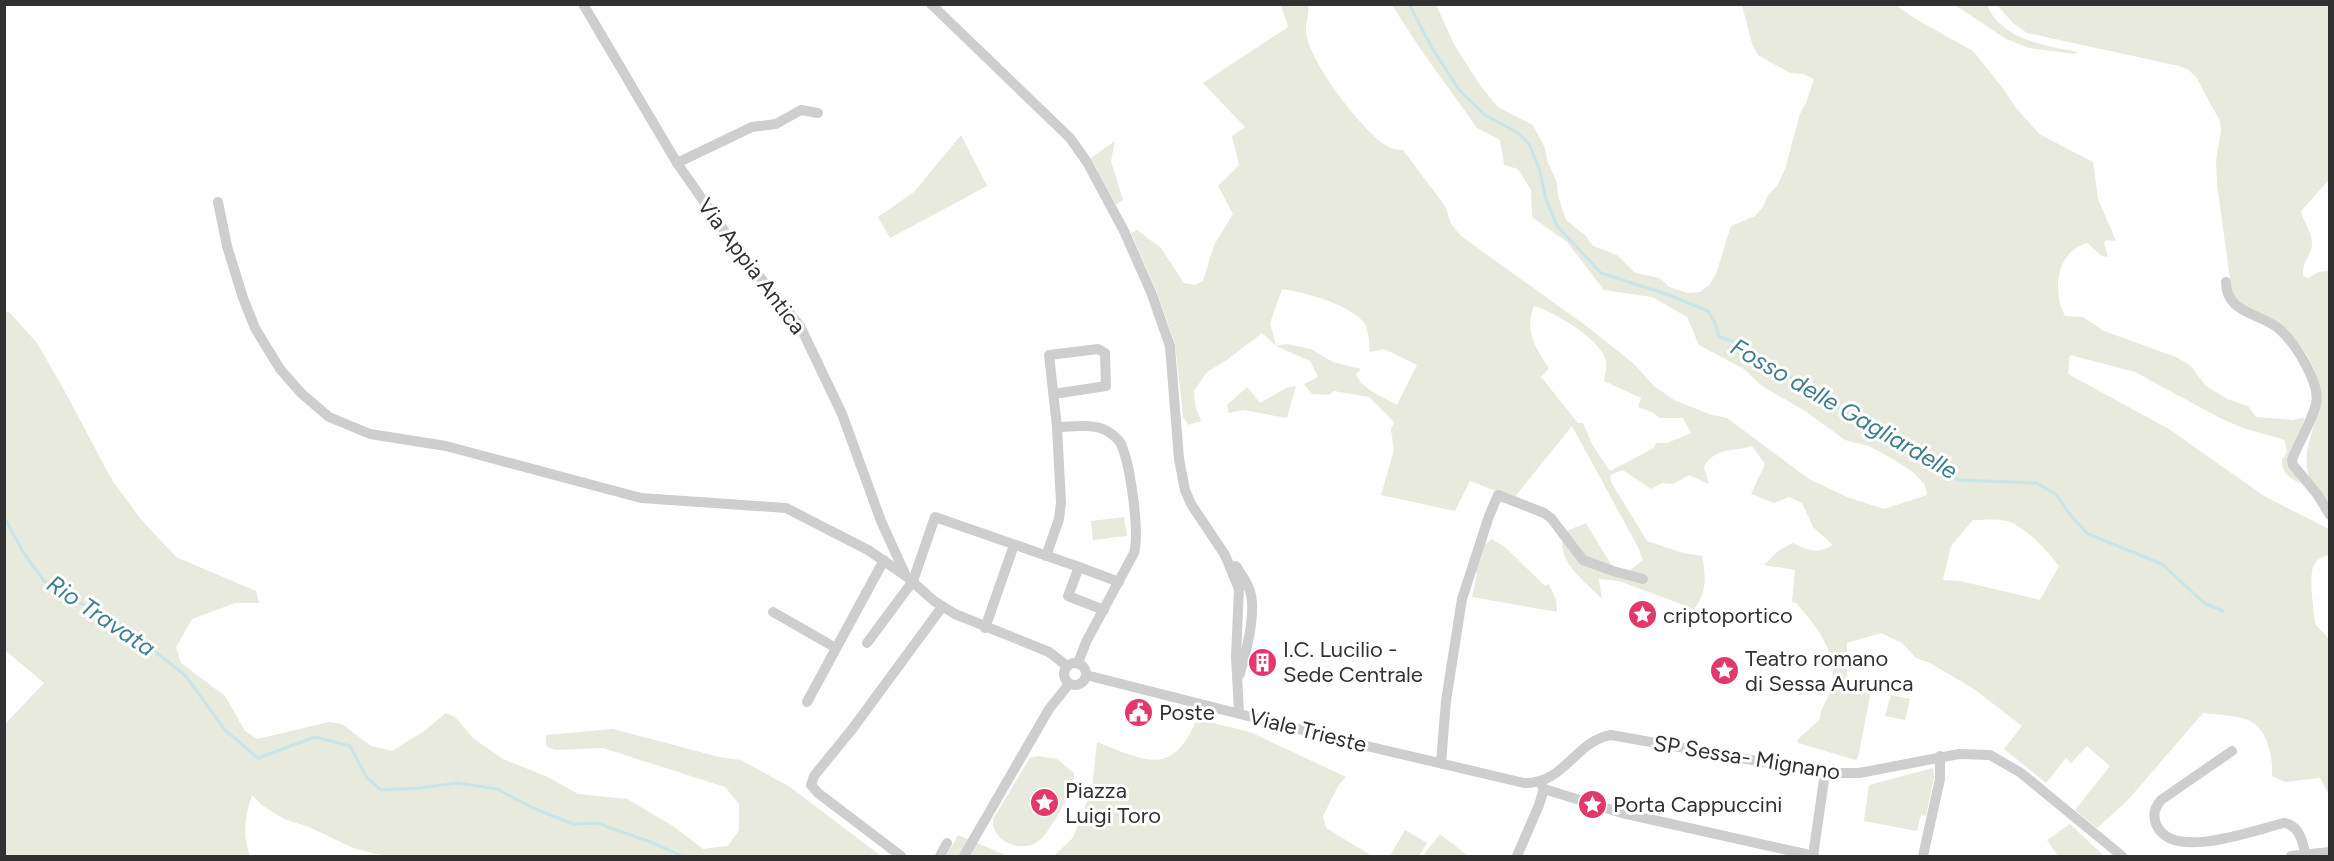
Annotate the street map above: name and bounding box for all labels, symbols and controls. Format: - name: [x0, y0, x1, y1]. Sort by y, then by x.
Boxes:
- street label: Via Appia Antica: [692, 193, 812, 340]
- water label: Fosso delle Gagliardelle: [1726, 332, 1963, 485]
- water label: Rio Travata: [42, 569, 161, 662]
- place icon: criptoportico: [1626, 599, 1658, 631]
- place label: criptoportico: [1663, 602, 1793, 629]
- place label: I.C. Lucilio - Sede Centrale: [1283, 636, 1423, 688]
- place label: Teatro romano di Sessa Aurunca: [1745, 645, 1913, 697]
- building icon: I.C. Lucilio - Sede Centrale: [1246, 646, 1278, 678]
- place icon: Teatro romano di Sessa Aurunca: [1708, 655, 1740, 687]
- public building icon: Poste: [1122, 696, 1154, 728]
- place label: Poste: [1159, 699, 1215, 726]
- street label: Viale Trieste: [1246, 703, 1369, 758]
- street label: SP Sessa- Mignano: [1652, 729, 1842, 786]
- place label: Piazza Luigi Toro: [1065, 777, 1161, 829]
- place icon: Piazza Luigi Toro: [1028, 787, 1060, 819]
- place icon: Porta Cappuccini: [1576, 788, 1608, 820]
- place label: Porta Cappuccini: [1613, 791, 1782, 818]

